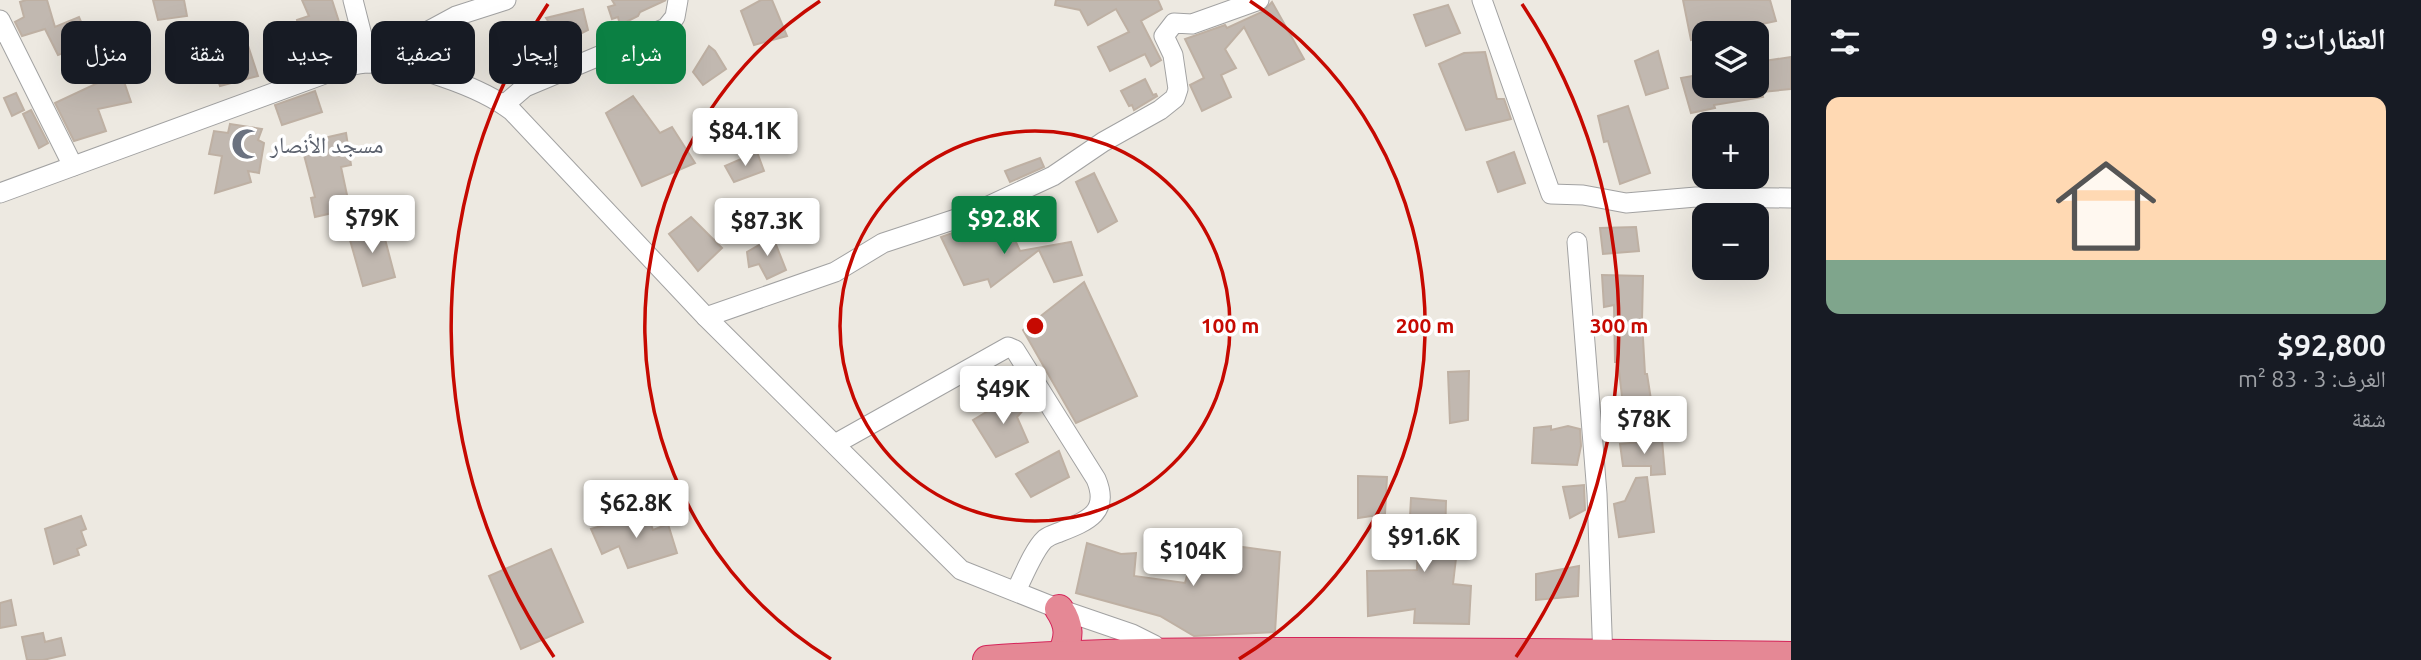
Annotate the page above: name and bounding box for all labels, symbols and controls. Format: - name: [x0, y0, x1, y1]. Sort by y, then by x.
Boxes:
- chip: منزل: [61, 21, 151, 84]
- chip: شقة: [165, 21, 249, 84]
- chip: جديد: [263, 21, 357, 84]
- chip: تصفية: [371, 21, 475, 84]
- chip: إيجار: [489, 21, 582, 84]
- chip: شراء: [596, 21, 686, 84]
- map controls: [1692, 21, 1769, 280]
- button: layers: [1692, 21, 1769, 98]
- text: العقارات: 9: [2261, 21, 2386, 55]
- icon: filters: [1826, 23, 1864, 61]
- pin: $84.1K: [688, 108, 802, 168]
- button: +: [1692, 112, 1769, 189]
- text: $84.1K: [709, 118, 781, 143]
- mosque icon: مسجد الأنصار: [230, 127, 264, 161]
- place label: مسجد الأنصار: [269, 132, 384, 158]
- icon: home: [2043, 143, 2169, 269]
- pin: $79K: [331, 196, 413, 255]
- pin: $92.8K: [947, 196, 1061, 256]
- pin: $87.3K: [710, 198, 824, 258]
- button: −: [1692, 203, 1769, 280]
- text: $79K: [345, 205, 399, 230]
- text: $92.8K: [968, 206, 1040, 231]
- text: $87.3K: [731, 208, 803, 233]
- text: 100 m: [1201, 313, 1259, 337]
- text: 200 m: [1396, 313, 1454, 337]
- text: 300 m: [1590, 313, 1648, 337]
- centre of rings: [1023, 314, 1047, 338]
- text: $92,800: [2277, 328, 2386, 362]
- pin: $49K: [962, 366, 1044, 426]
- text: الغرف: 3 · 83 m²: [2238, 366, 2386, 391]
- text: $49K: [976, 376, 1030, 401]
- pin: $78K: [1603, 396, 1685, 456]
- text: $78K: [1617, 406, 1671, 431]
- text: شقة: [2352, 406, 2386, 431]
- pin: $62.8K: [579, 480, 693, 540]
- text: $62.8K: [600, 490, 672, 515]
- pin: $91.6K: [1367, 514, 1481, 574]
- text: $91.6K: [1388, 524, 1460, 549]
- pin: $104K: [1144, 528, 1242, 588]
- text: $104K: [1159, 538, 1227, 563]

